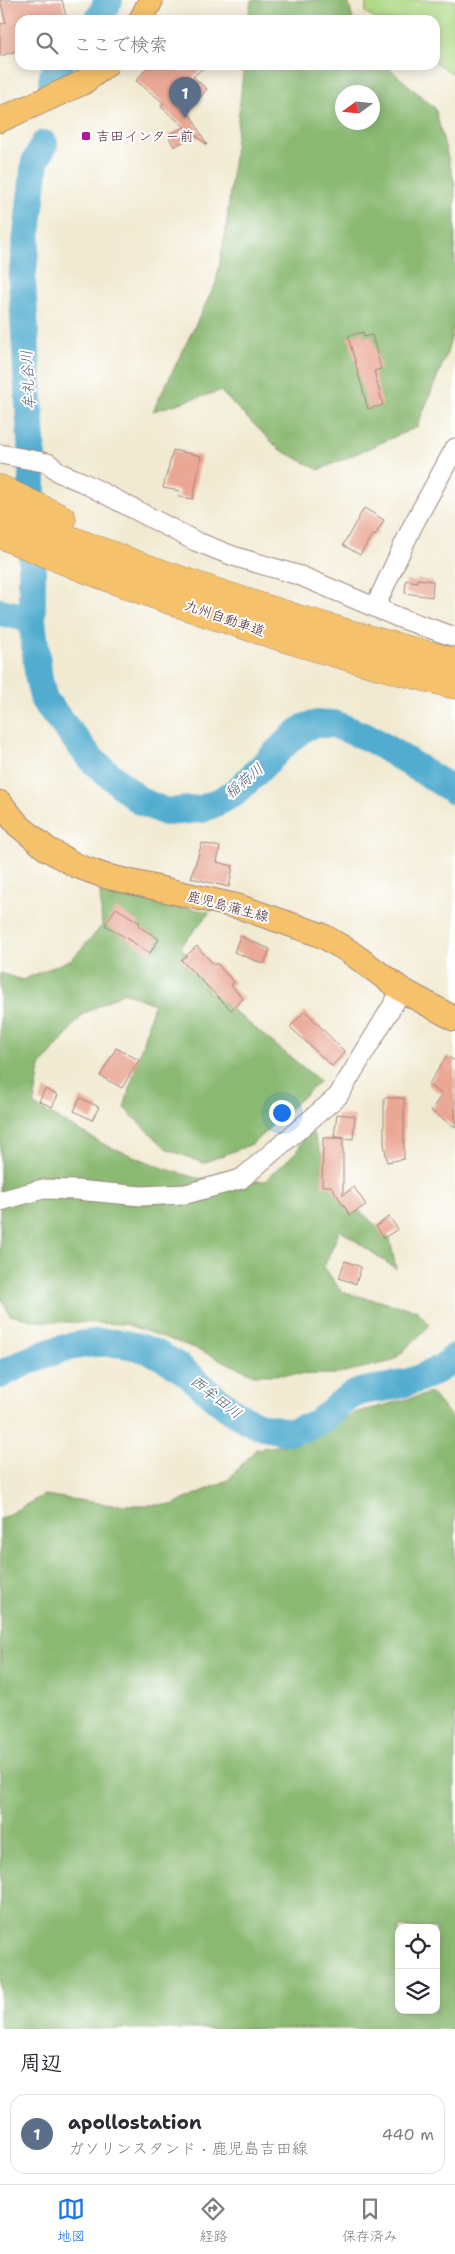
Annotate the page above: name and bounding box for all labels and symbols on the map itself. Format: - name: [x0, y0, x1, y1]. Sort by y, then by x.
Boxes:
- pin: 1: [169, 77, 201, 118]
- north arrow: [335, 85, 380, 130]
- place label: 吉田インター前: [96, 127, 193, 145]
- marker: 吉田インター前: [80, 130, 92, 142]
- water label: 牟礼谷川: [16, 350, 40, 410]
- street label: 九州自動車道: [182, 596, 268, 640]
- water label: 稲荷川: [220, 759, 268, 803]
- street label: 鹿児島蒲生線: [185, 886, 271, 926]
- your location: [269, 1100, 295, 1126]
- water label: 西牟田川: [186, 1371, 246, 1423]

